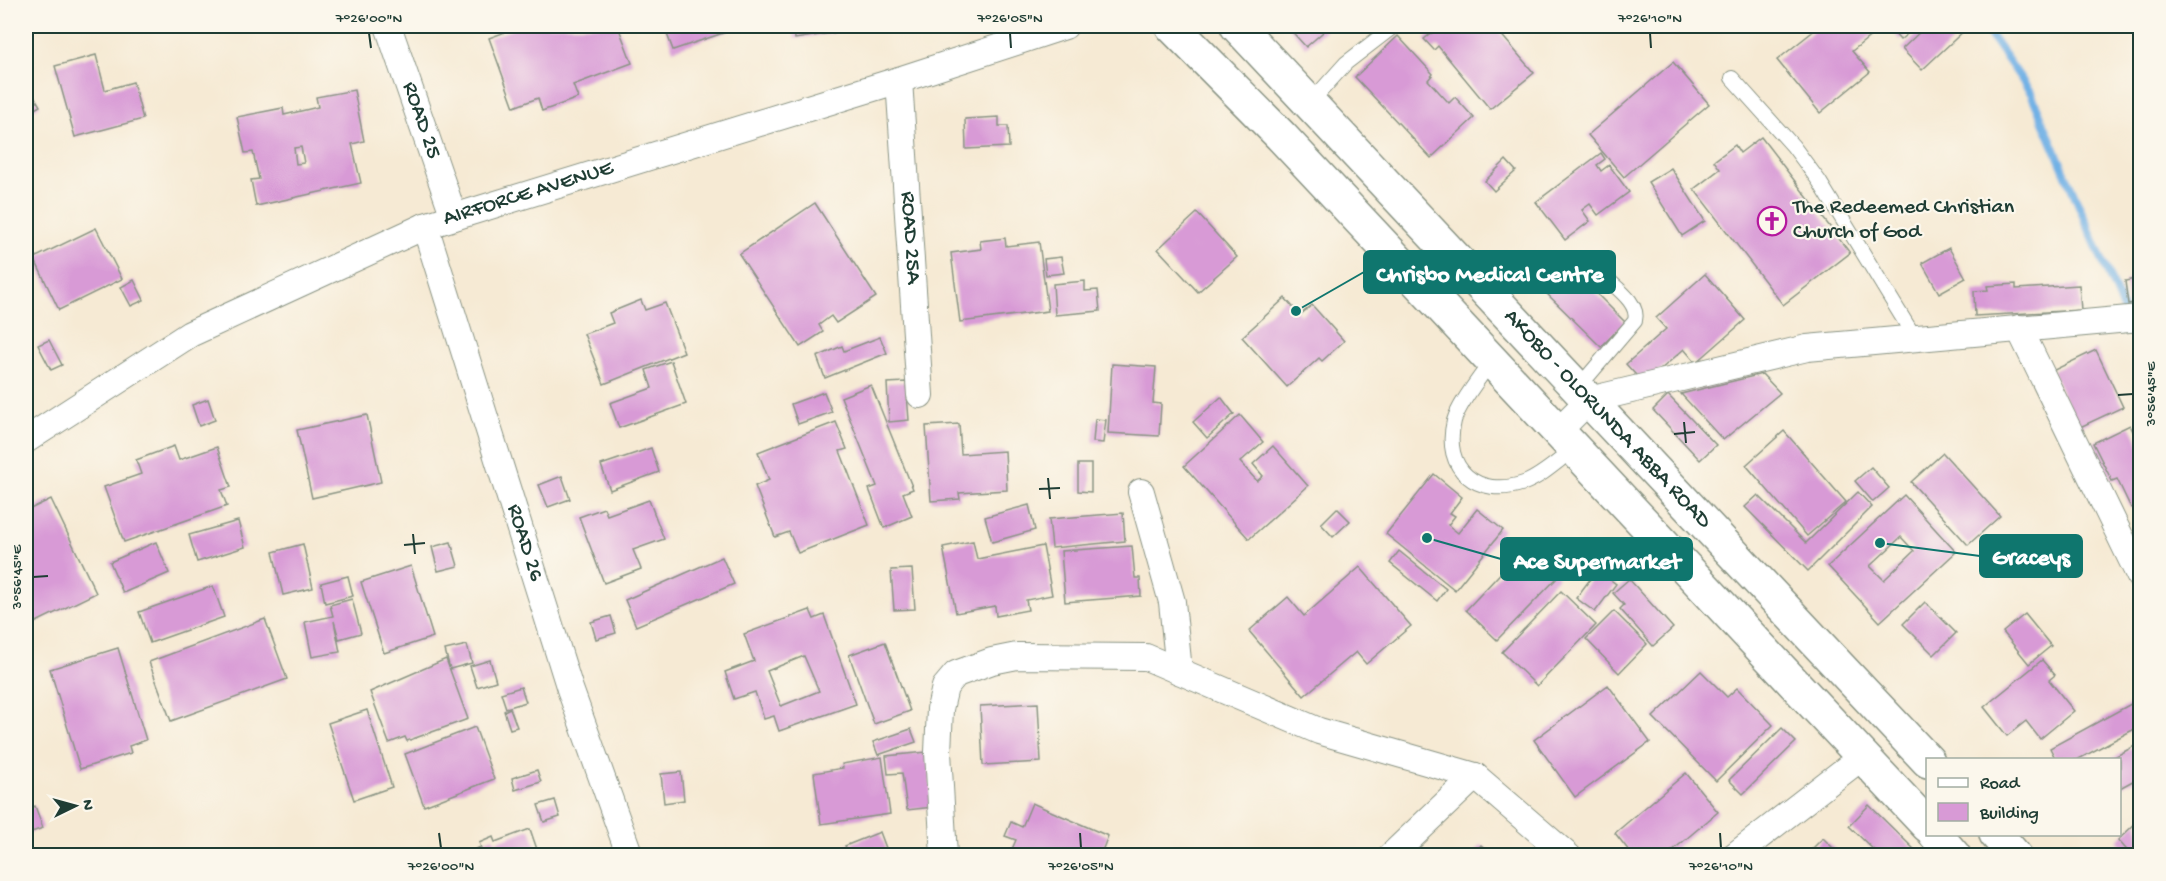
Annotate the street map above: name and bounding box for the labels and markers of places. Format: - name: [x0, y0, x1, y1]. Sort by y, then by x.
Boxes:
- place label: The Redeemed Christian Church of God: [1791, 195, 2015, 246]
- church icon: The Redeemed Christian Church of God: [1756, 205, 1788, 237]
- callout: Chrisbo Medical Centre: [1364, 251, 1615, 293]
- callout: Graceys: [1980, 535, 2082, 577]
- callout: Ace Supermarket: [1501, 538, 1692, 580]

